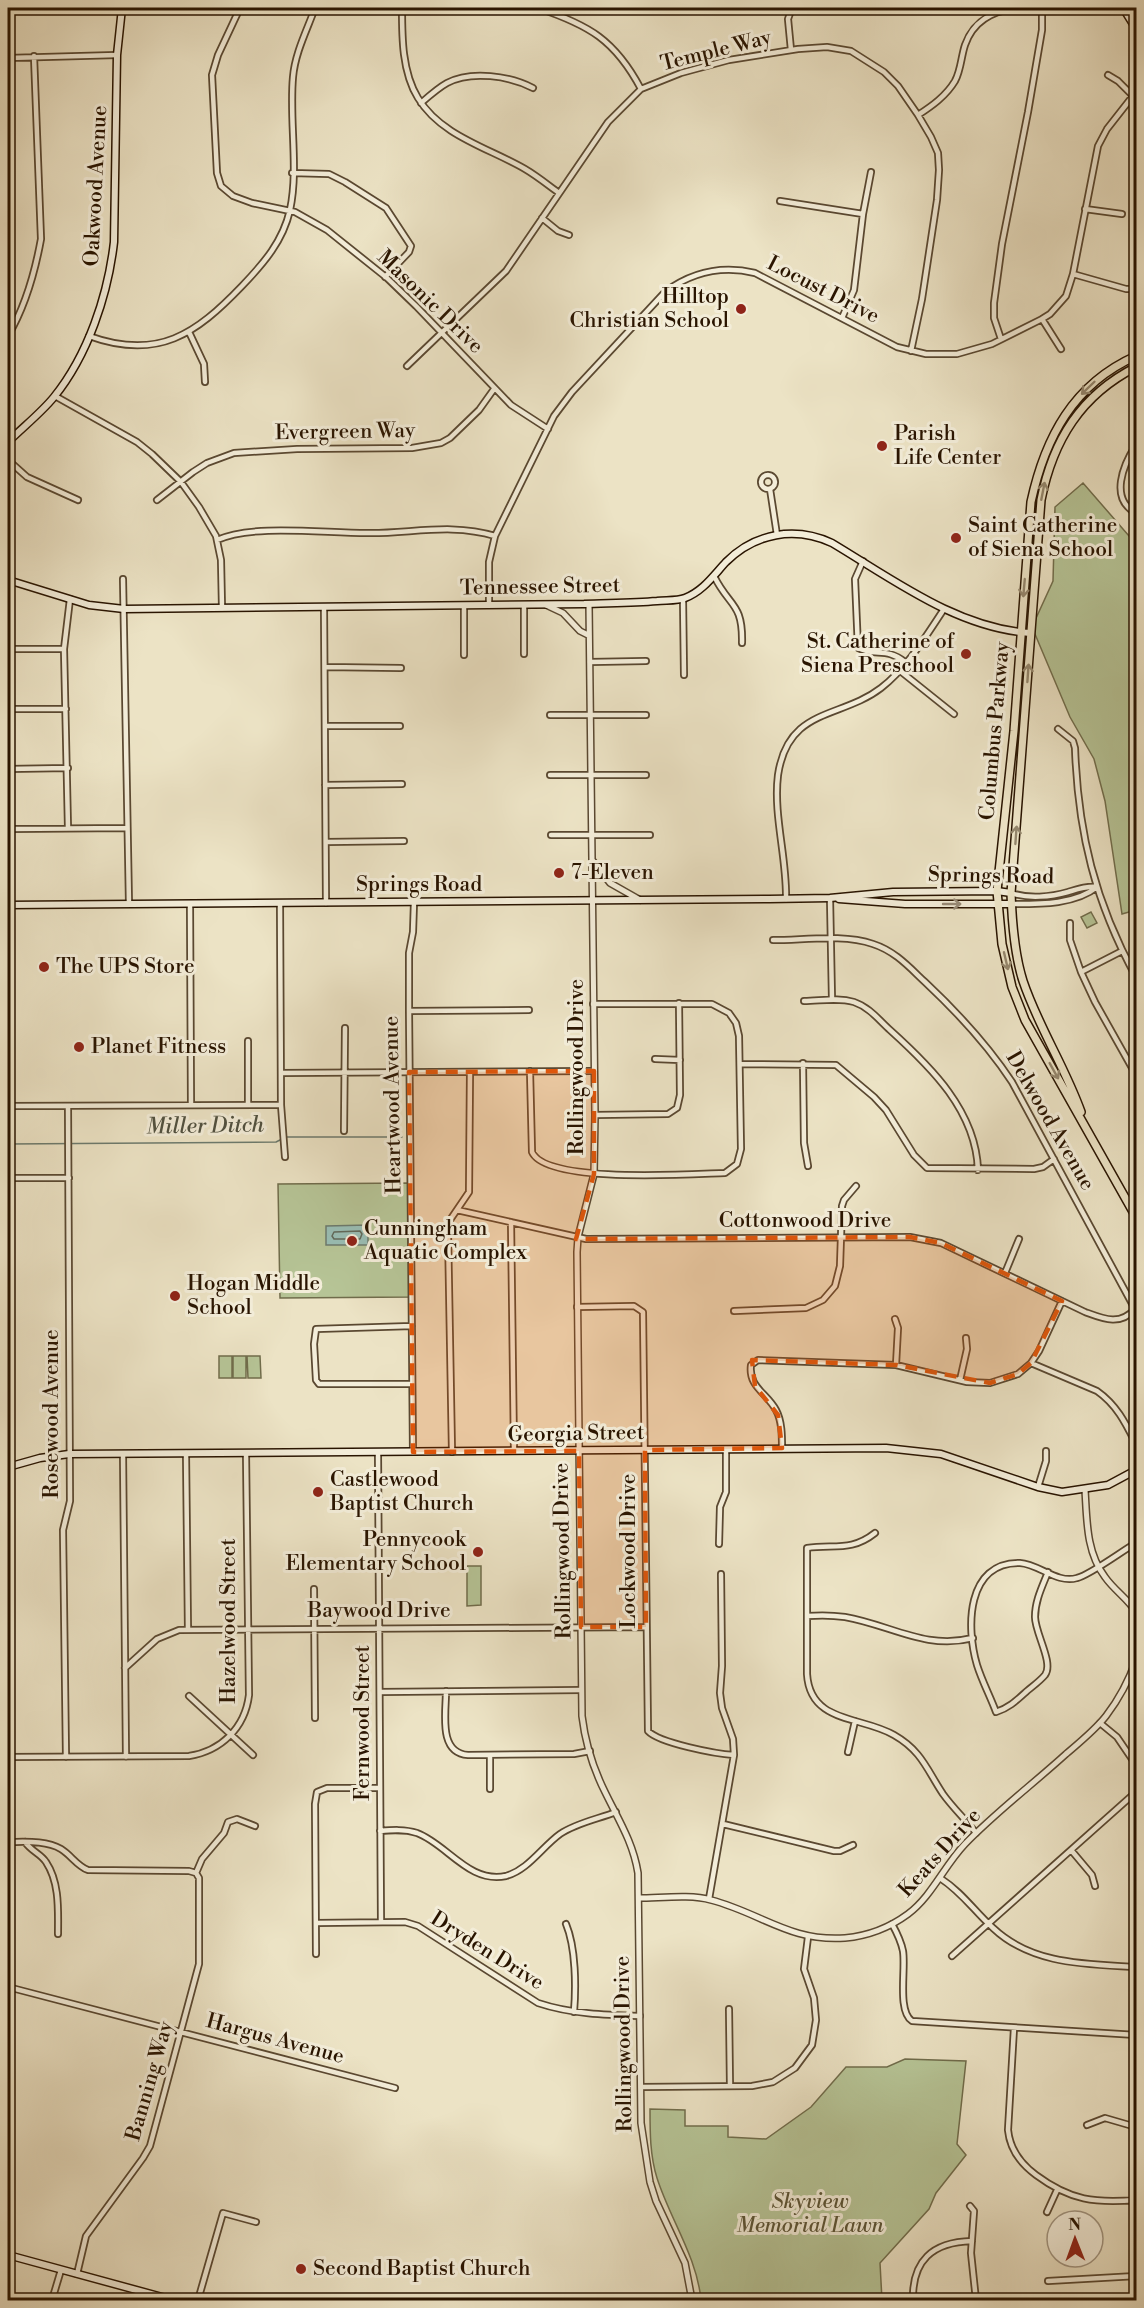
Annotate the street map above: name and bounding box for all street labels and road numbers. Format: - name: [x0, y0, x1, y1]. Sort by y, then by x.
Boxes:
- street label: Temple Way: [658, 24, 775, 77]
- street label: Oakwood Avenue: [79, 105, 113, 267]
- street label: Masonic Drive: [371, 245, 489, 359]
- street label: Locust Drive: [762, 251, 884, 329]
- street label: Evergreen Way: [275, 418, 416, 446]
- street label: Tennessee Street: [460, 573, 621, 601]
- street label: Columbus Parkway: [974, 640, 1016, 821]
- street label: Springs Road: [928, 862, 1054, 890]
- street label: Springs Road: [356, 872, 482, 898]
- street label: Rollingwood Drive: [564, 979, 590, 1155]
- street label: Heartwood Avenue: [378, 1016, 408, 1194]
- street label: Delwood Avenue: [1000, 1047, 1100, 1195]
- street label: Cottonwood Drive: [719, 1208, 891, 1234]
- street label: Rosewood Avenue: [39, 1329, 65, 1499]
- street label: Georgia Street: [507, 1420, 645, 1448]
- street label: Rollingwood Drive: [548, 1463, 578, 1639]
- street label: Lockwood Drive: [616, 1474, 642, 1628]
- street label: Hazelwood Street: [216, 1538, 242, 1704]
- street label: Baywood Drive: [307, 1598, 451, 1624]
- street label: Fernwood Street: [350, 1644, 376, 1801]
- street label: Keats Drive: [893, 1803, 987, 1903]
- street label: Dryden Drive: [425, 1906, 549, 1996]
- street label: Rollingwood Drive: [609, 1956, 639, 2132]
- street label: Hargus Avenue: [203, 2008, 347, 2070]
- street label: Banning Way: [120, 2017, 180, 2145]

